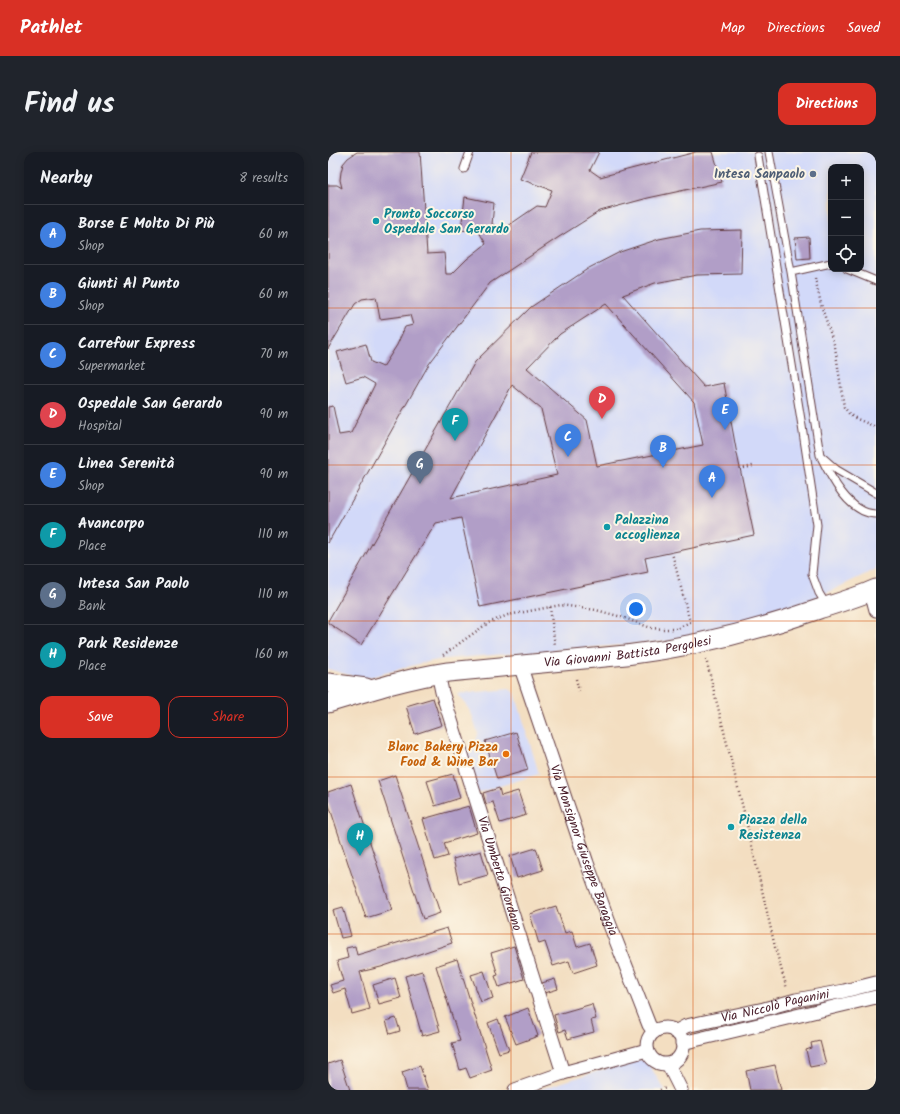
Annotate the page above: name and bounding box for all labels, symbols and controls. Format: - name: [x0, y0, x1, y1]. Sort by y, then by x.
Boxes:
- text: Pathlet: [20, 13, 82, 43]
- text: Map: [720, 17, 745, 39]
- text: Directions: [767, 17, 825, 39]
- text: Saved: [847, 17, 880, 39]
- text: Find us: [24, 82, 115, 127]
- button: Directions: [778, 83, 876, 125]
- place label: Intesa Sanpaolo: [714, 164, 805, 185]
- map controls: [828, 164, 864, 272]
- button: +: [828, 164, 864, 200]
- text: Nearby: [40, 165, 92, 192]
- text: 8 results: [239, 168, 288, 189]
- marker: Intesa Sanpaolo: [808, 169, 818, 179]
- button: −: [828, 200, 864, 236]
- place label: Pronto Soccorso Ospedale San Gerardo: [384, 204, 509, 240]
- text: Borse E Molto Di Più: [78, 212, 214, 236]
- marker: Pronto Soccorso Ospedale San Gerardo: [371, 216, 381, 226]
- text: A: [49, 224, 57, 245]
- text: 60 m: [259, 224, 288, 245]
- text: Shop: [78, 236, 104, 257]
- button: locate: [828, 236, 864, 272]
- text: Giunti Al Punto: [78, 272, 180, 296]
- text: B: [49, 284, 57, 305]
- text: 60 m: [259, 284, 288, 305]
- text: Shop: [78, 296, 104, 317]
- text: Carrefour Express: [78, 332, 195, 356]
- text: C: [49, 344, 57, 365]
- text: 70 m: [260, 344, 288, 365]
- text: Supermarket: [78, 356, 145, 377]
- pin: D: [589, 386, 615, 419]
- text: Ospedale San Gerardo: [78, 392, 222, 416]
- pin: E: [712, 397, 738, 430]
- text: D: [49, 404, 57, 425]
- text: 90 m: [260, 404, 288, 425]
- pin: F: [442, 408, 468, 441]
- text: Hospital: [78, 416, 122, 437]
- pin: C: [555, 424, 581, 457]
- pin: B: [650, 435, 676, 468]
- pin: G: [407, 451, 433, 484]
- text: Linea Serenità: [78, 452, 174, 476]
- text: E: [49, 464, 57, 485]
- text: 90 m: [260, 464, 288, 485]
- pin: A: [699, 465, 725, 498]
- text: Shop: [78, 476, 104, 497]
- place label: Palazzina accoglienza: [615, 510, 680, 546]
- text: Avancorpo: [78, 512, 144, 536]
- marker: Palazzina accoglienza: [602, 522, 612, 532]
- text: F: [49, 524, 57, 545]
- text: 110 m: [258, 524, 288, 545]
- text: Place: [78, 536, 106, 557]
- text: Intesa San Paolo: [78, 572, 189, 596]
- text: G: [49, 584, 57, 605]
- text: 110 m: [258, 584, 288, 605]
- text: Bank: [78, 596, 105, 617]
- your location: [626, 599, 646, 619]
- street label: Via Giovanni Battista Pergolesi: [543, 630, 714, 673]
- text: Park Residenze: [78, 632, 178, 656]
- text: H: [49, 644, 57, 665]
- text: 160 m: [255, 644, 288, 665]
- text: Place: [78, 656, 106, 677]
- button: Save: [40, 696, 160, 738]
- button: Share: [168, 696, 288, 738]
- place label: Blanc Bakery Pizza Food & Wine Bar: [388, 737, 499, 773]
- marker: Blanc Bakery Pizza Food & Wine Bar: [501, 749, 511, 759]
- street label: Via Monsignor Giuseppe Baraggia: [544, 762, 624, 939]
- place label: Piazza della Resistenza: [739, 810, 808, 846]
- street label: Via Umberto Giordano: [472, 814, 528, 934]
- marker: Piazza della Resistenza: [726, 822, 736, 832]
- pin: H: [347, 823, 373, 856]
- street label: Via Niccolò Paganini: [719, 983, 832, 1029]

